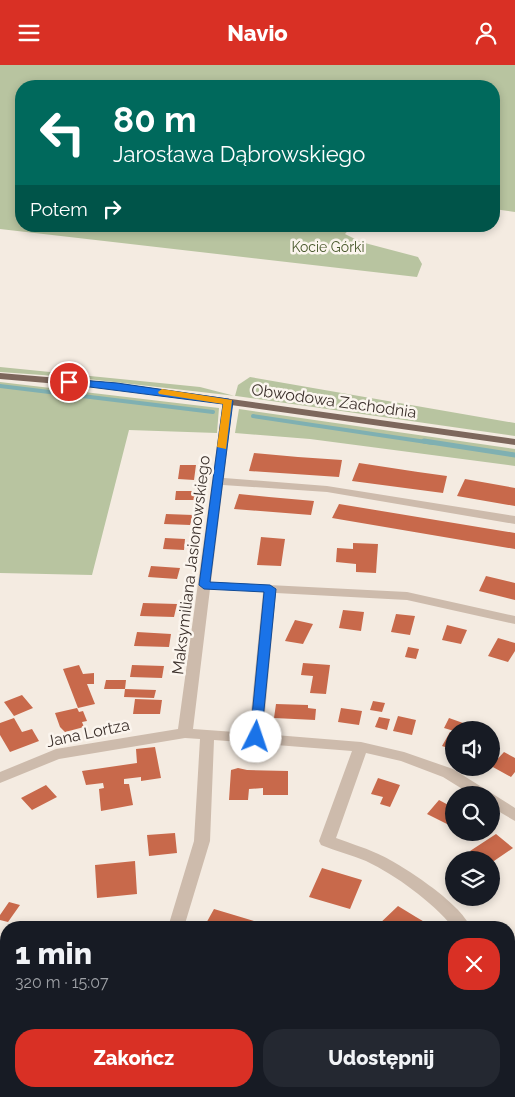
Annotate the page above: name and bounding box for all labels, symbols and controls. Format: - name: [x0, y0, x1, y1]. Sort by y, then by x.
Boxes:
- icon: menu: [15, 19, 43, 47]
- icon: person: [472, 19, 500, 47]
- text: Navio: [227, 20, 288, 46]
- text: 80 m: [113, 99, 197, 140]
- icon: left: [30, 100, 95, 165]
- text: Jarosława Dąbrowskiego: [113, 141, 365, 167]
- icon: right: [98, 195, 126, 223]
- text: Potem: [30, 198, 88, 220]
- park label: Kocie Górki: [291, 239, 365, 255]
- pin: [48, 361, 90, 403]
- icon: arrive: [55, 368, 83, 396]
- street label: Obwodowa Zachodnia: [250, 380, 418, 422]
- street label: Maksymiliana Jasionowskiego: [168, 454, 214, 676]
- position arrow: [229, 710, 281, 762]
- street label: Jana Lortza: [45, 715, 131, 751]
- map controls: [445, 721, 500, 906]
- button: sound: [445, 721, 500, 776]
- button: search: [445, 786, 500, 841]
- button: layers: [445, 851, 500, 906]
- text: 1 min: [15, 936, 92, 971]
- button: close: [448, 938, 500, 990]
- text: 320 m · 15:07: [15, 973, 108, 992]
- button: Zakończ: [15, 1029, 253, 1087]
- button: Udostępnij: [263, 1029, 500, 1087]

